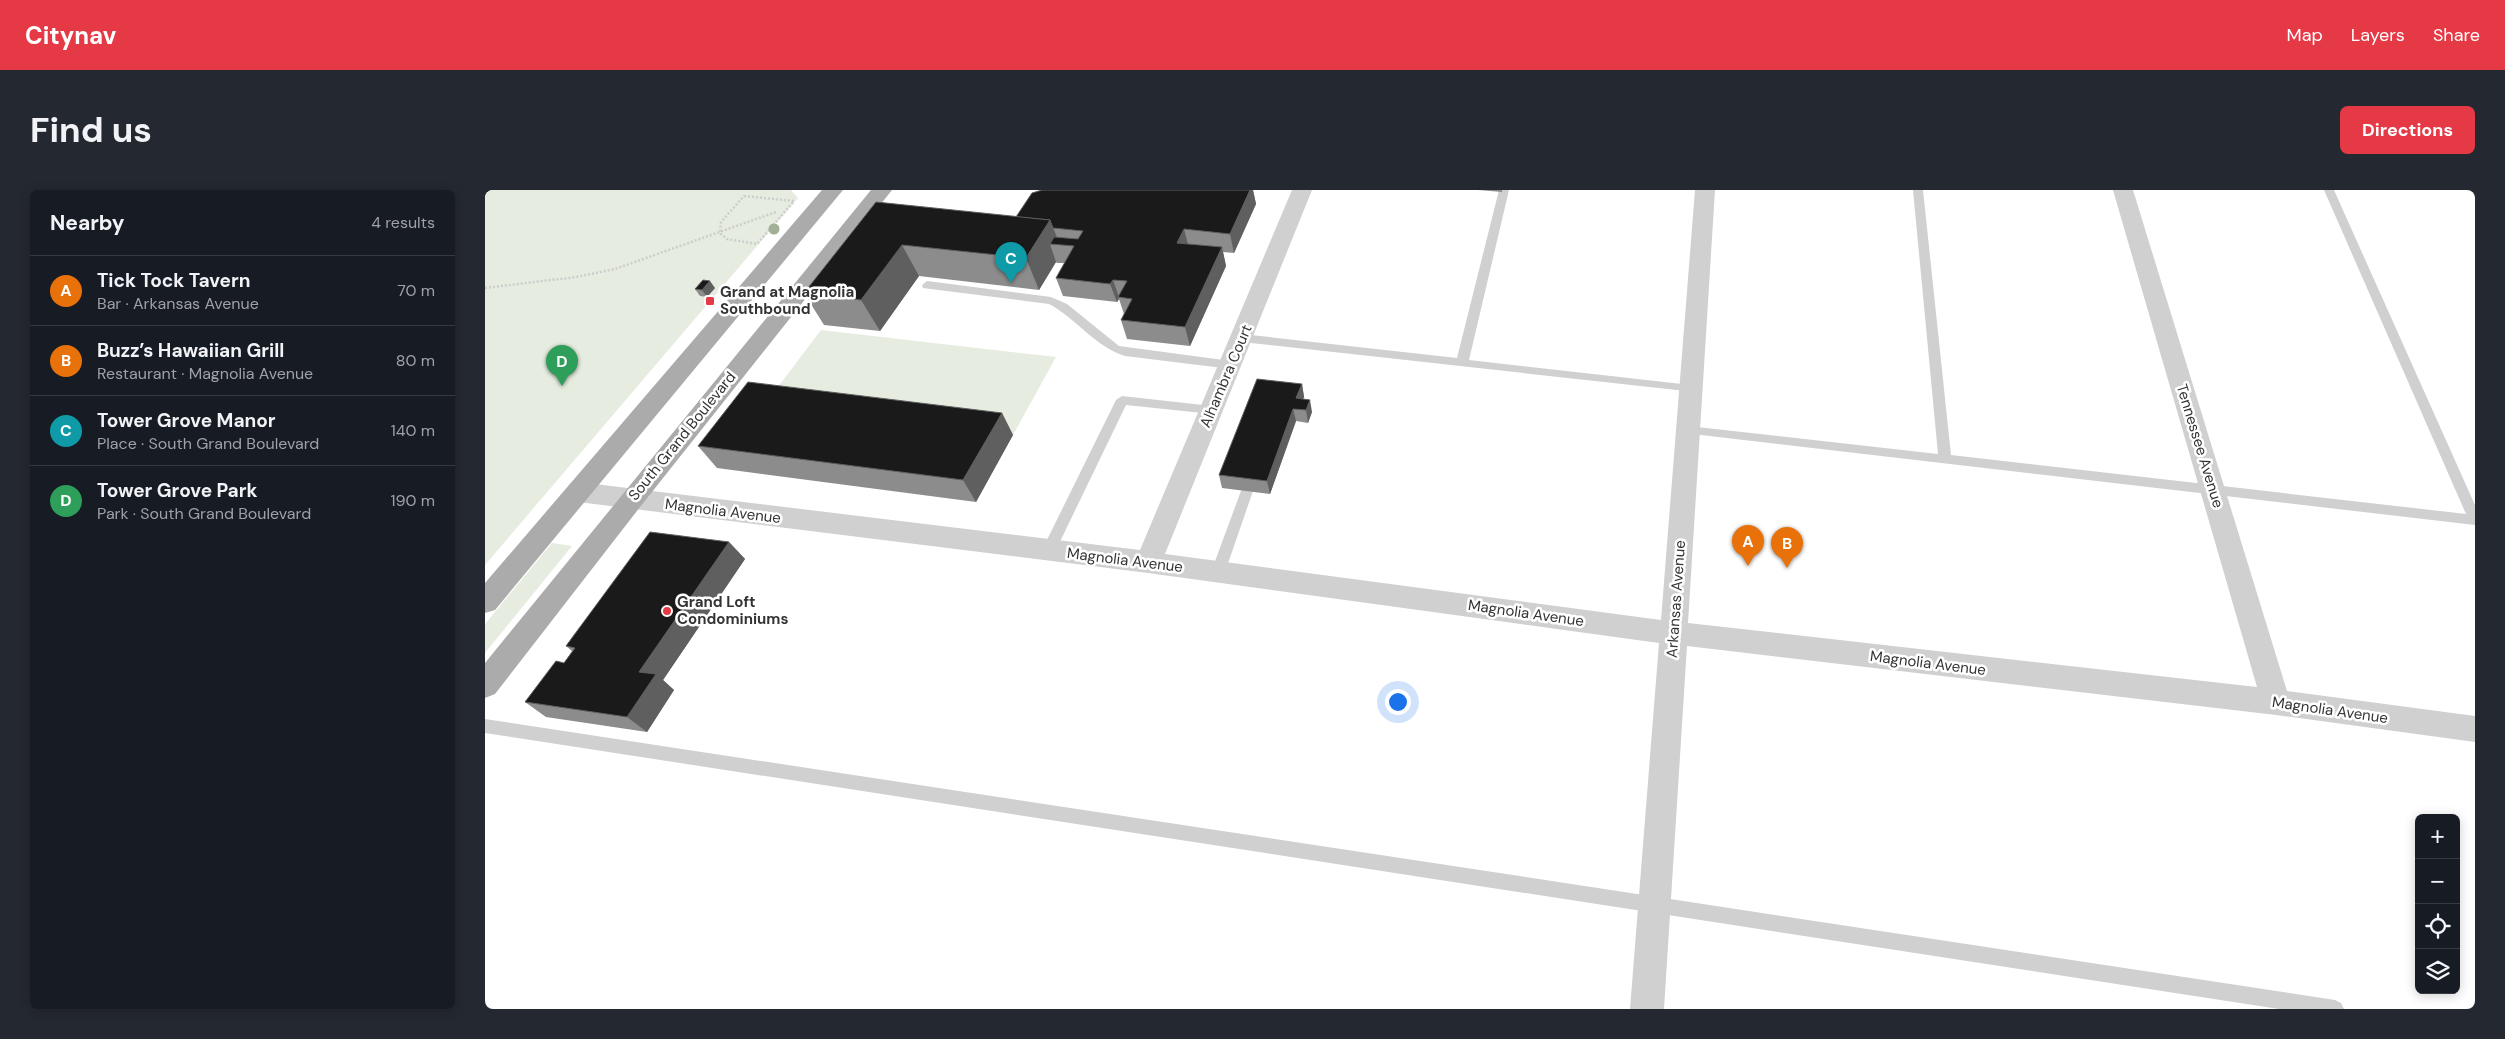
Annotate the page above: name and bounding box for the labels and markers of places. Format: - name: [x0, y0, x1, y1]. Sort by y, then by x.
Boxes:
- pin: C: [995, 242, 1027, 283]
- place label: Grand at Magnolia Southbound: [720, 282, 854, 319]
- marker: Grand at Magnolia Southbound: [704, 295, 716, 307]
- pin: D: [546, 345, 578, 386]
- pin: A: [1732, 525, 1764, 566]
- pin: B: [1771, 527, 1803, 568]
- place label: Grand Loft Condominiums: [677, 592, 788, 629]
- marker: Grand Loft Condominiums: [661, 605, 673, 617]

